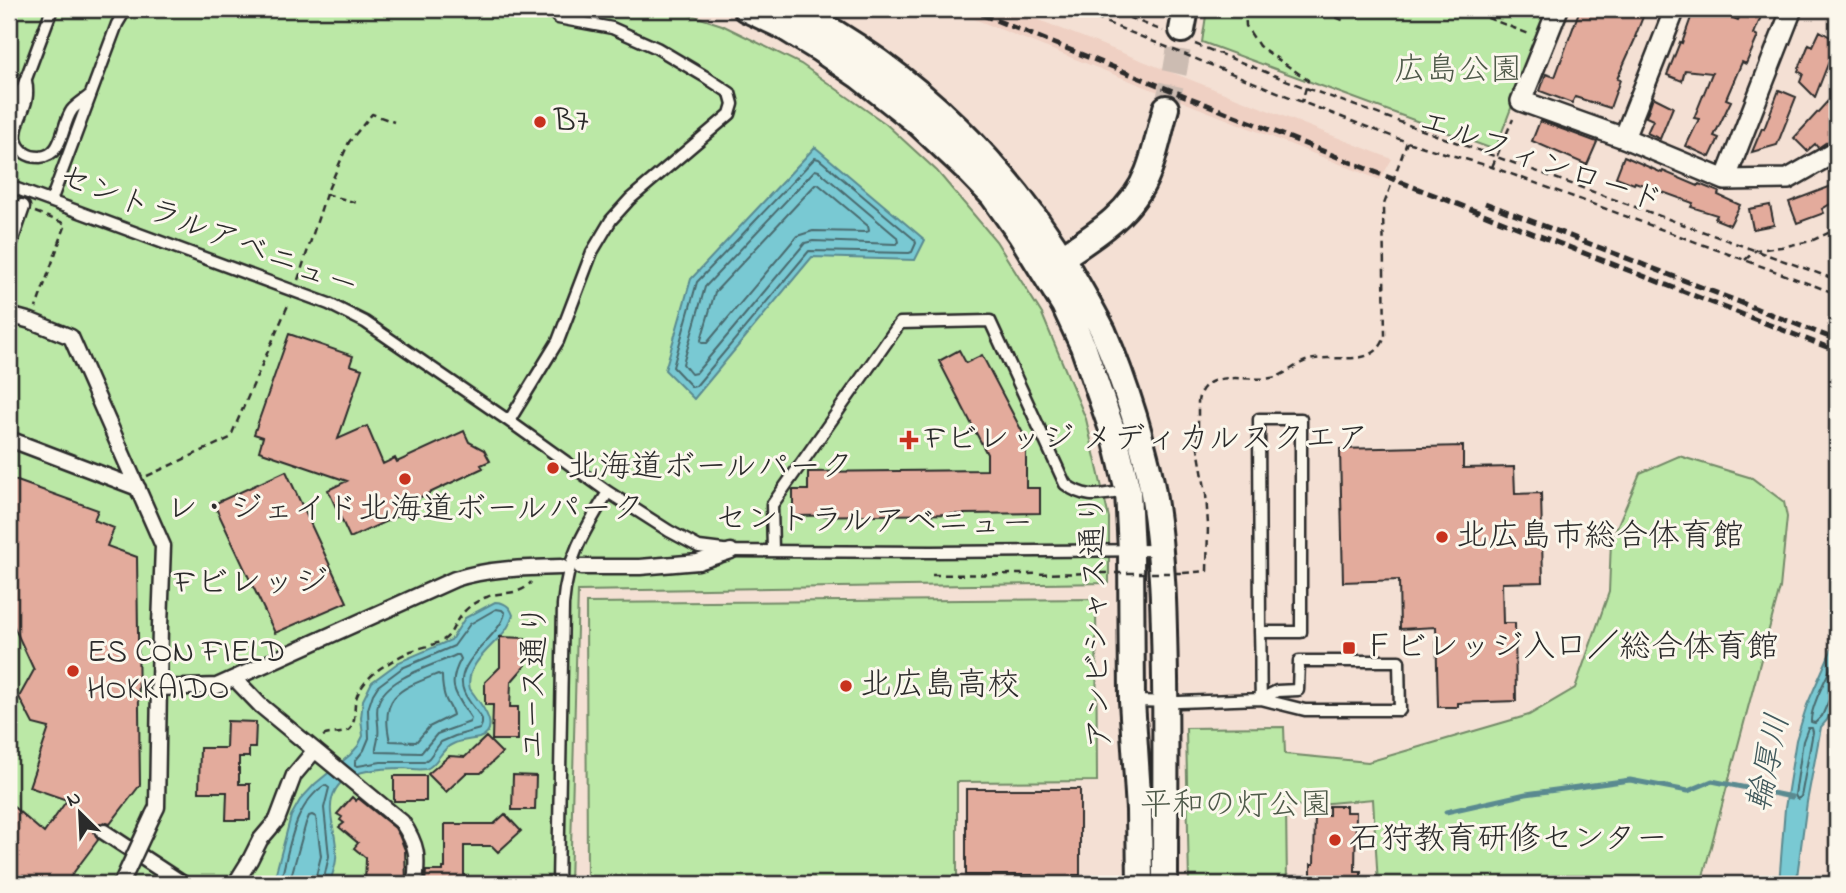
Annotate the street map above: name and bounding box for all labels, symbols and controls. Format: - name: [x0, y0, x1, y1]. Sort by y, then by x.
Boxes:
- park label: 広島公園: [1394, 48, 1522, 95]
- place label: B7: [553, 99, 589, 146]
- street label: エルフィンロード: [1411, 99, 1669, 227]
- marker: B7: [532, 114, 548, 130]
- street label: セントラルアベニュー: [51, 154, 365, 312]
- place label: Fビレッジ メディカルスクエア: [924, 417, 1368, 464]
- marker: Fビレッジ メディカルスクエア: [899, 430, 919, 450]
- place label: 北海道ボールパーク: [567, 445, 853, 492]
- marker: 北海道ボールパーク: [545, 460, 561, 476]
- marker: レ・ジェイド北海道ボールパーク: [397, 471, 413, 487]
- place label: レ・ジェイド北海道ボールパーク: [166, 487, 644, 534]
- street label: アンビシャス通り: [1070, 492, 1126, 750]
- street label: セントラルアベニュー: [714, 497, 1034, 549]
- place label: 北広島市総合体育館: [1456, 514, 1744, 561]
- marker: 北広島市総合体育館: [1434, 529, 1450, 545]
- district label: Fビレッジ: [173, 560, 328, 608]
- street label: ユース通り: [511, 603, 561, 761]
- place label: Ｆビレッジ入口／総合体育館: [1363, 625, 1779, 672]
- place label: ES CON FIELD HOKKAIDO: [87, 630, 285, 714]
- marker: Ｆビレッジ入口／総合体育館: [1341, 640, 1357, 656]
- marker: ES CON FIELD HOKKAIDO: [65, 663, 81, 679]
- place label: 北広島高校: [860, 663, 1020, 710]
- marker: 北広島高校: [838, 678, 854, 694]
- water label: 輪厚川: [1736, 710, 1804, 816]
- north arrow: [46, 778, 116, 848]
- park label: 平和の灯公園: [1140, 783, 1332, 830]
- text: N: [63, 785, 86, 815]
- place label: 石狩教育研修センター: [1349, 817, 1668, 864]
- marker: 石狩教育研修センター: [1327, 832, 1343, 848]

